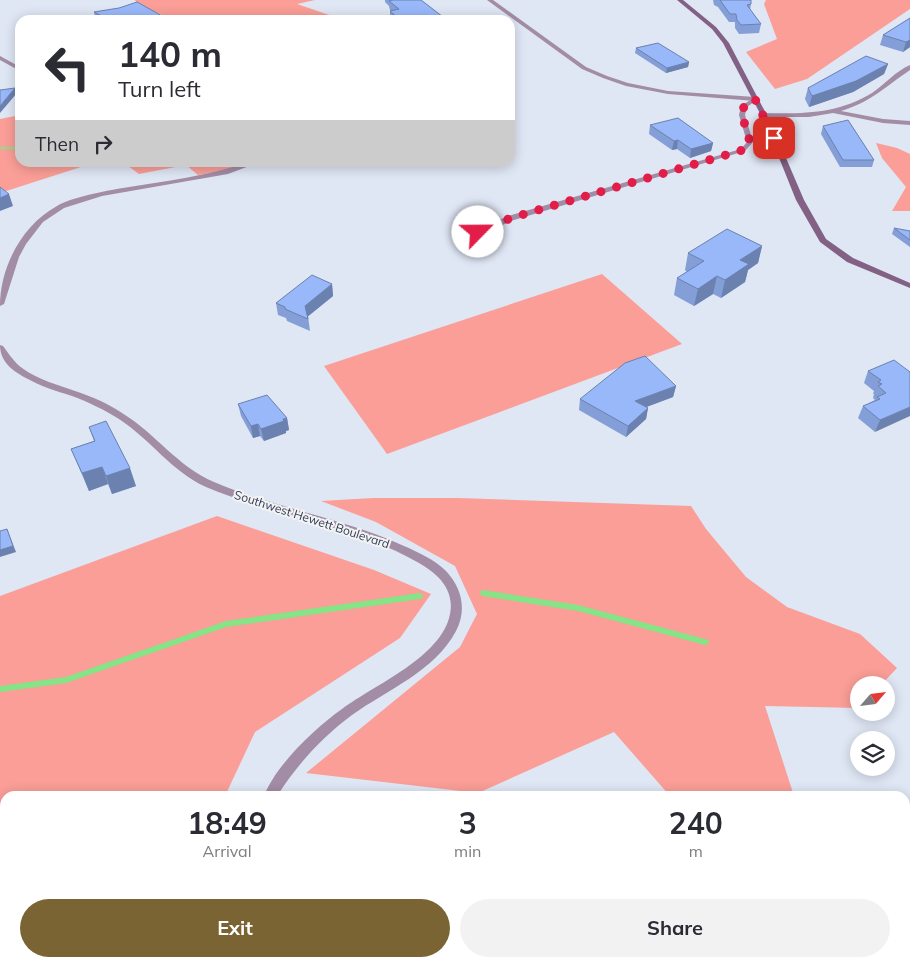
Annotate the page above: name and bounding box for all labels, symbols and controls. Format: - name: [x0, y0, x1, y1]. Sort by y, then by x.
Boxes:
- text: 140 m: [118, 32, 222, 76]
- icon: left: [35, 35, 100, 100]
- text: Turn left: [118, 75, 201, 103]
- pin: [753, 117, 795, 159]
- icon: arrive: [760, 124, 788, 152]
- icon: right: [89, 130, 117, 158]
- text: Then: [35, 132, 79, 156]
- position arrow: [451, 205, 503, 257]
- street label: Southwest Hewett Boulevard: [232, 487, 392, 551]
- north arrow: [850, 676, 895, 721]
- map controls: [850, 676, 895, 776]
- button: layers: [850, 731, 895, 776]
- text: 18:49: [187, 804, 267, 842]
- text: 3: [459, 804, 477, 842]
- text: 240: [669, 804, 723, 842]
- text: Arrival: [203, 841, 252, 861]
- text: min: [454, 841, 481, 861]
- text: m: [689, 841, 703, 861]
- button: Exit: [20, 899, 450, 957]
- button: Share: [460, 899, 890, 957]

